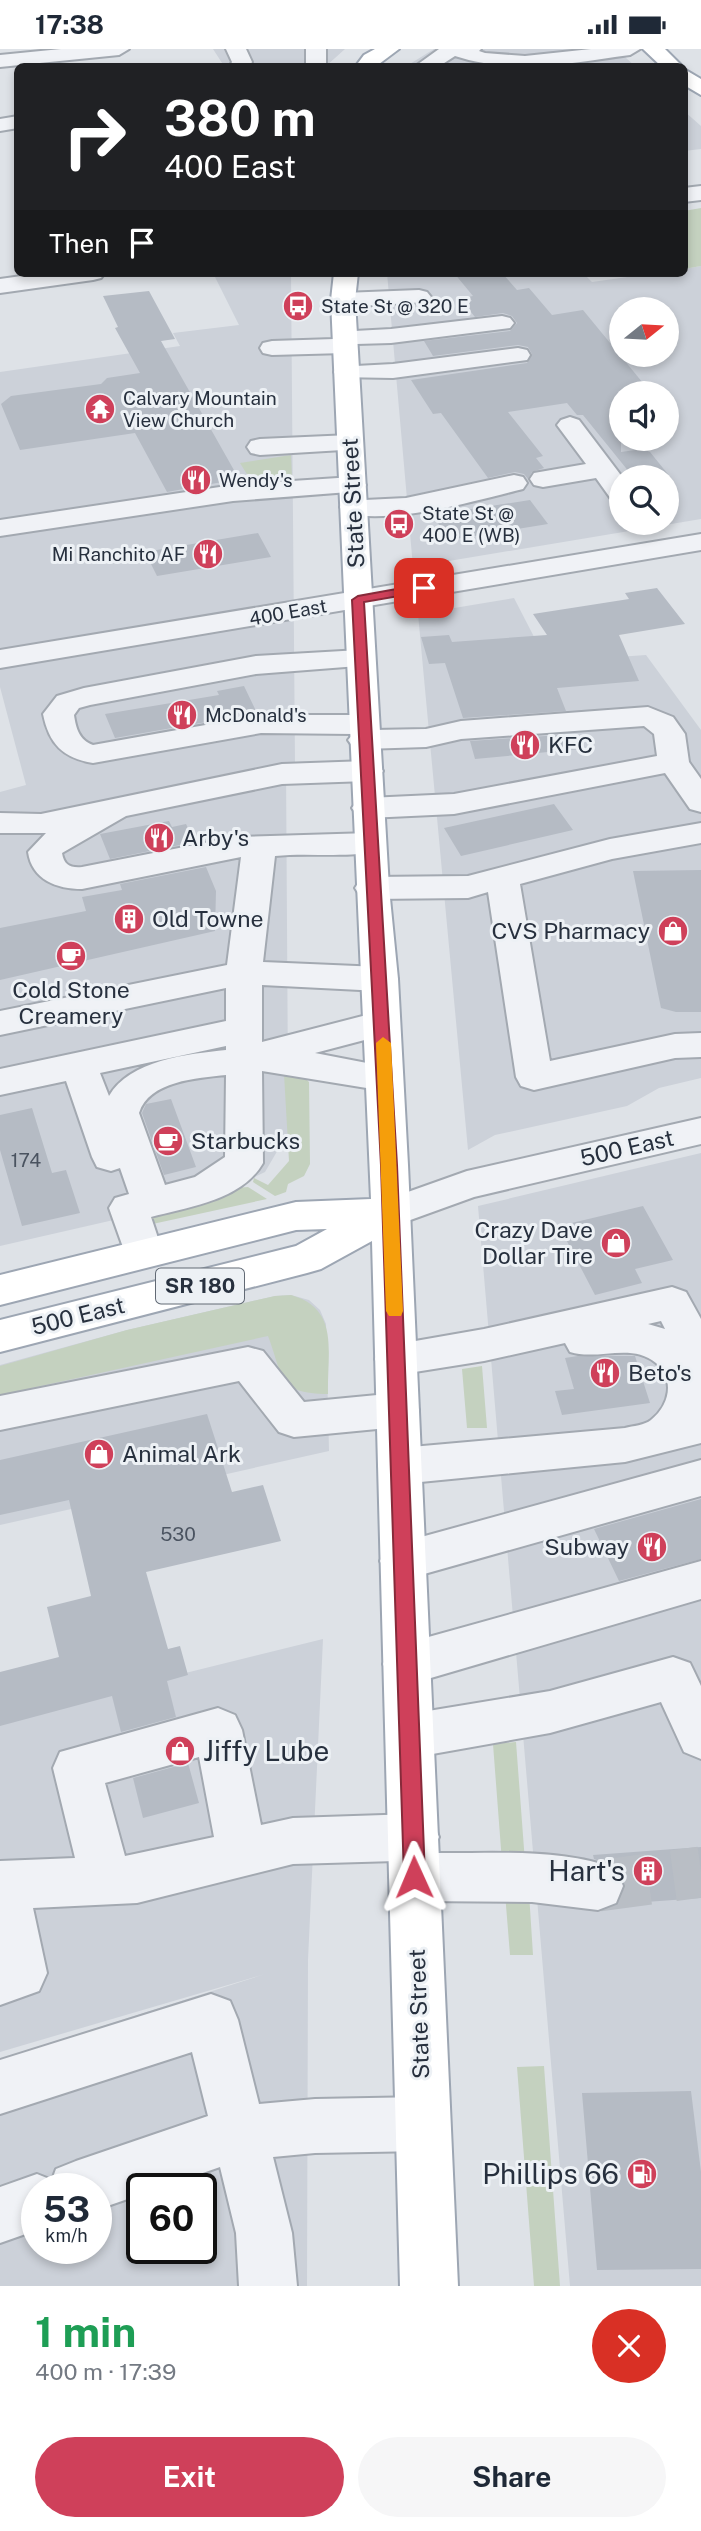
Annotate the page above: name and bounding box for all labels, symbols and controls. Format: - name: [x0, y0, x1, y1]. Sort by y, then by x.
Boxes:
- text: 17:38: [35, 9, 104, 40]
- text: 380 m: [164, 89, 316, 147]
- icon: right: [49, 91, 140, 182]
- text: 400 East: [164, 148, 296, 185]
- icon: arrive: [123, 224, 161, 262]
- text: Then: [49, 228, 109, 259]
- bus stop icon: State St @ 320 E: [281, 289, 315, 323]
- place label: State St @ 320 E: [321, 295, 469, 317]
- north arrow: [609, 297, 679, 367]
- map controls: [609, 297, 679, 535]
- button: sound: [609, 381, 679, 451]
- place label: Calvary Mountain View Church: [123, 387, 277, 431]
- temple icon: Calvary Mountain View Church: [83, 392, 117, 426]
- street label: State Street: [336, 437, 369, 569]
- restaurant icon: Wendy's: [179, 463, 213, 497]
- button: search: [609, 465, 679, 535]
- place label: Wendy's: [219, 469, 293, 491]
- place label: State St @ 400 E (WB): [422, 502, 520, 546]
- bus stop icon: State St @ 400 E (WB): [382, 507, 416, 541]
- restaurant icon: Mi Ranchito AF: [191, 537, 225, 571]
- place label: Mi Ranchito AF: [52, 543, 185, 565]
- pin: [394, 558, 454, 618]
- icon: arrive: [405, 569, 443, 607]
- street label: 400 East: [247, 594, 329, 630]
- restaurant icon: McDonald's: [165, 698, 199, 732]
- place label: McDonald's: [205, 704, 307, 726]
- restaurant icon: KFC: [508, 728, 542, 762]
- place label: KFC: [548, 731, 593, 758]
- restaurant icon: Arby's: [142, 821, 176, 855]
- place label: Arby's: [182, 824, 249, 851]
- building icon: Old Towne: [112, 902, 146, 936]
- place label: Old Towne: [152, 905, 264, 932]
- shop icon: CVS Pharmacy: [656, 914, 690, 948]
- place label: CVS Pharmacy: [491, 917, 650, 944]
- cafe icon: Cold Stone Creamery: [54, 939, 88, 973]
- place label: Cold Stone Creamery: [12, 976, 130, 1029]
- cafe icon: Starbucks: [151, 1124, 185, 1158]
- street label: 500 East: [577, 1124, 676, 1171]
- place label: Starbucks: [191, 1127, 300, 1154]
- house number: 174: [11, 1149, 41, 1171]
- place label: Crazy Dave Dollar Tire: [475, 1216, 593, 1269]
- shop icon: Crazy Dave Dollar Tire: [599, 1226, 633, 1260]
- road number: SR 180: [156, 1269, 244, 1303]
- street label: 500 East: [28, 1291, 127, 1340]
- restaurant icon: Beto's: [588, 1356, 622, 1390]
- place label: Beto's: [628, 1359, 692, 1386]
- shop icon: Animal Ark: [82, 1437, 116, 1471]
- place label: Animal Ark: [122, 1440, 241, 1467]
- house number: 530: [160, 1523, 196, 1545]
- restaurant icon: Subway: [635, 1530, 669, 1564]
- place label: Subway: [544, 1533, 629, 1560]
- shop icon: Jiffy Lube: [163, 1734, 197, 1768]
- place label: Jiffy Lube: [203, 1734, 329, 1767]
- position arrow: [377, 1840, 451, 1914]
- place label: Hart's: [548, 1854, 625, 1887]
- building icon: Hart's: [631, 1854, 665, 1888]
- street label: State Street: [403, 1948, 434, 2080]
- place label: Phillips 66: [482, 2157, 619, 2190]
- fuel station icon: Phillips 66: [625, 2157, 659, 2191]
- speed limit sign: 60: [126, 2173, 217, 2264]
- text: 53: [43, 2189, 90, 2230]
- text: km/h: [45, 2225, 88, 2246]
- text: 1 min: [35, 2307, 136, 2356]
- button: close: [592, 2309, 666, 2383]
- text: 400 m · 17:39: [35, 2358, 176, 2385]
- button: Exit: [35, 2437, 344, 2517]
- button: Share: [358, 2437, 666, 2517]

